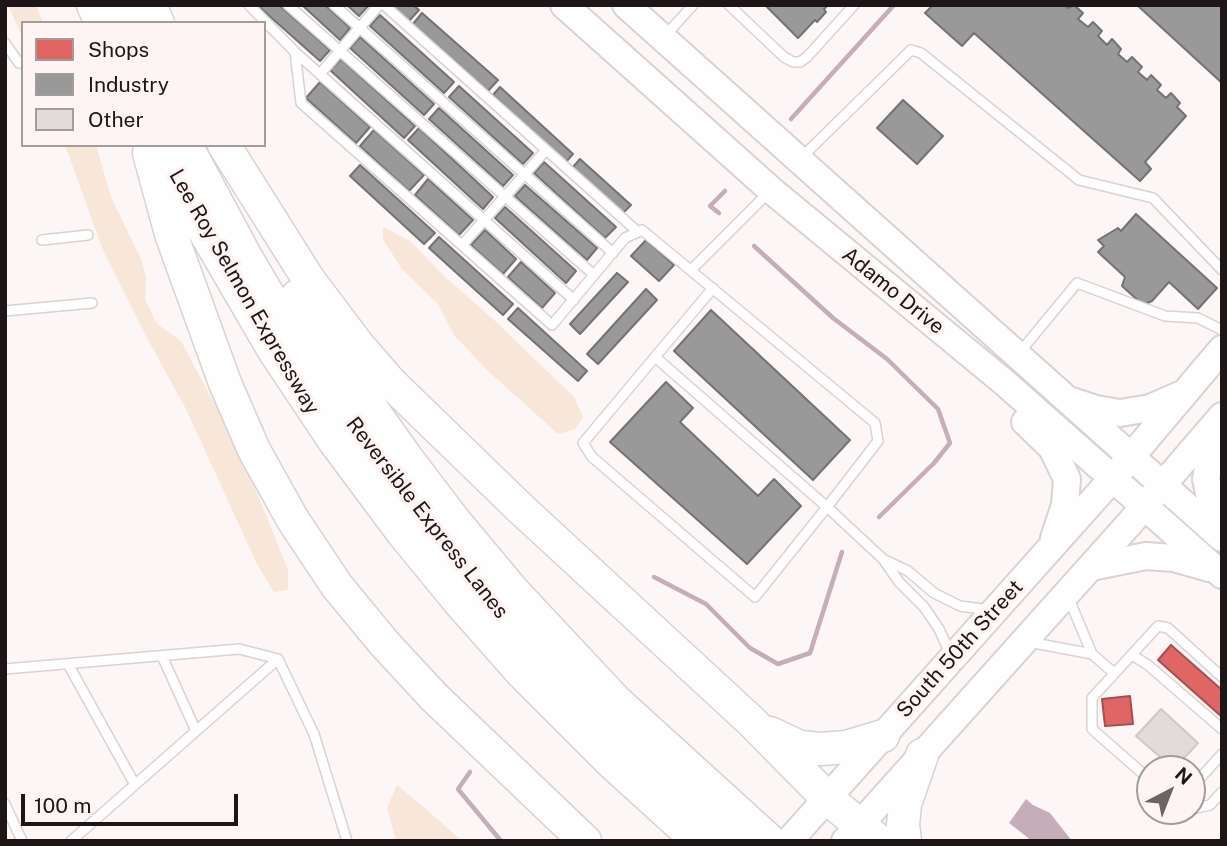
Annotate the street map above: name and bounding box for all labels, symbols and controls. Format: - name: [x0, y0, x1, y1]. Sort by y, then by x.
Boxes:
- legend: [21, 21, 266, 147]
- text: Shops: [88, 37, 149, 62]
- text: Industry: [88, 72, 169, 97]
- text: Other: [88, 107, 144, 132]
- street label: Lee Roy Selmon Expressway: [163, 165, 325, 419]
- street label: Adamo Drive: [837, 242, 949, 340]
- street label: Reversible Express Lanes: [341, 412, 513, 624]
- street label: South 50th Street: [892, 575, 1028, 723]
- north arrow: [1136, 755, 1206, 825]
- text: N: [1171, 763, 1197, 789]
- scale bar: [24, 780, 242, 824]
- text: 100 m: [34, 793, 91, 818]

